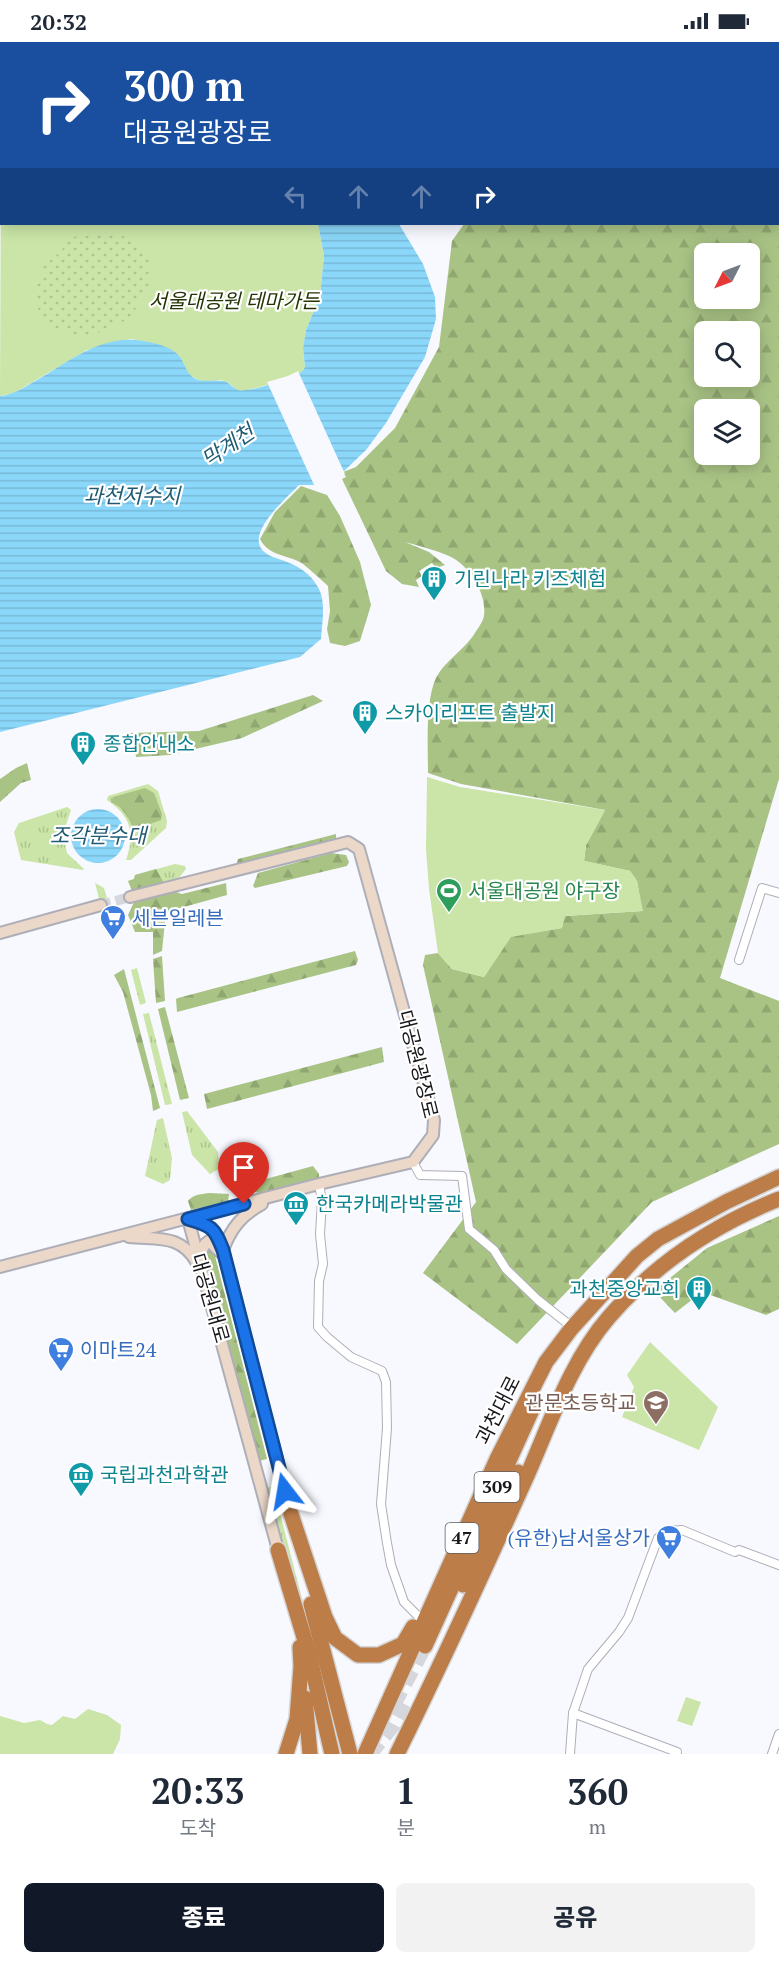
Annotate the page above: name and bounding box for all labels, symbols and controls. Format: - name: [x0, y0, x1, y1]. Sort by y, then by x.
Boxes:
- text: 20:32: [30, 7, 87, 36]
- text: 300 m: [123, 57, 244, 113]
- icon: right: [24, 66, 102, 144]
- text: 대공원광장로: [123, 114, 272, 150]
- icon: left: [279, 180, 312, 213]
- icon: ahead: [342, 180, 375, 213]
- icon: ahead: [405, 180, 438, 213]
- icon: right: [468, 180, 501, 213]
- north arrow: [694, 243, 760, 309]
- map controls: [694, 243, 760, 465]
- park label: 서울대공원 테마가든: [149, 287, 321, 314]
- button: search: [694, 321, 760, 387]
- button: layers: [694, 399, 760, 465]
- water label: 막계천: [196, 416, 262, 473]
- water label: 과천저수지: [84, 481, 182, 509]
- building icon: 기린나라 키즈체험: [419, 564, 449, 602]
- place label: 기린나라 키즈체험: [454, 565, 606, 592]
- building icon: 스카이리프트 출발지: [350, 698, 380, 736]
- place label: 스카이리프트 출발지: [385, 699, 555, 726]
- building icon: 종합안내소: [68, 729, 98, 767]
- place label: 종합안내소: [103, 730, 195, 757]
- water label: 조각분수대: [50, 821, 149, 849]
- sports icon: 서울대공원 야구장: [434, 876, 464, 914]
- place label: 서울대공원 야구장: [468, 877, 620, 904]
- supermarket icon: 세븐일레븐: [98, 903, 128, 941]
- place label: 세븐일레븐: [132, 904, 224, 931]
- street label: 대공원광장로: [392, 1007, 445, 1121]
- pin: [218, 1142, 269, 1204]
- icon: arrive: [227, 1151, 260, 1184]
- museum icon: 한국카메라박물관: [281, 1189, 311, 1227]
- place label: 한국카메라박물관: [316, 1190, 463, 1217]
- street label: 대공원대로: [185, 1250, 236, 1346]
- building icon: 과천중앙교회: [684, 1274, 714, 1312]
- place label: 과천중앙교회: [570, 1275, 680, 1302]
- supermarket icon: 이마트24: [46, 1335, 76, 1373]
- place label: 이마트24: [80, 1336, 157, 1363]
- street label: 과천대로: [469, 1371, 526, 1449]
- school or university icon: 관문초등학교: [641, 1388, 671, 1426]
- place label: 관문초등학교: [526, 1389, 636, 1416]
- position arrow: [253, 1459, 317, 1523]
- museum icon: 국립과천과학관: [66, 1460, 96, 1498]
- place label: 국립과천과학관: [100, 1461, 229, 1488]
- road number: 309: [474, 1472, 520, 1502]
- road number: 47: [446, 1523, 478, 1553]
- supermarket icon: (유한)남서울상가: [654, 1523, 684, 1561]
- place label: (유한)남서울상가: [507, 1524, 650, 1551]
- text: 20:33: [151, 1767, 245, 1814]
- text: 1: [396, 1767, 416, 1814]
- text: 360: [567, 1768, 628, 1815]
- text: m: [589, 1813, 606, 1840]
- text: 도착: [179, 1814, 216, 1841]
- text: 분: [397, 1814, 415, 1841]
- button: 종료: [24, 1883, 384, 1952]
- button: 공유: [396, 1883, 755, 1952]

